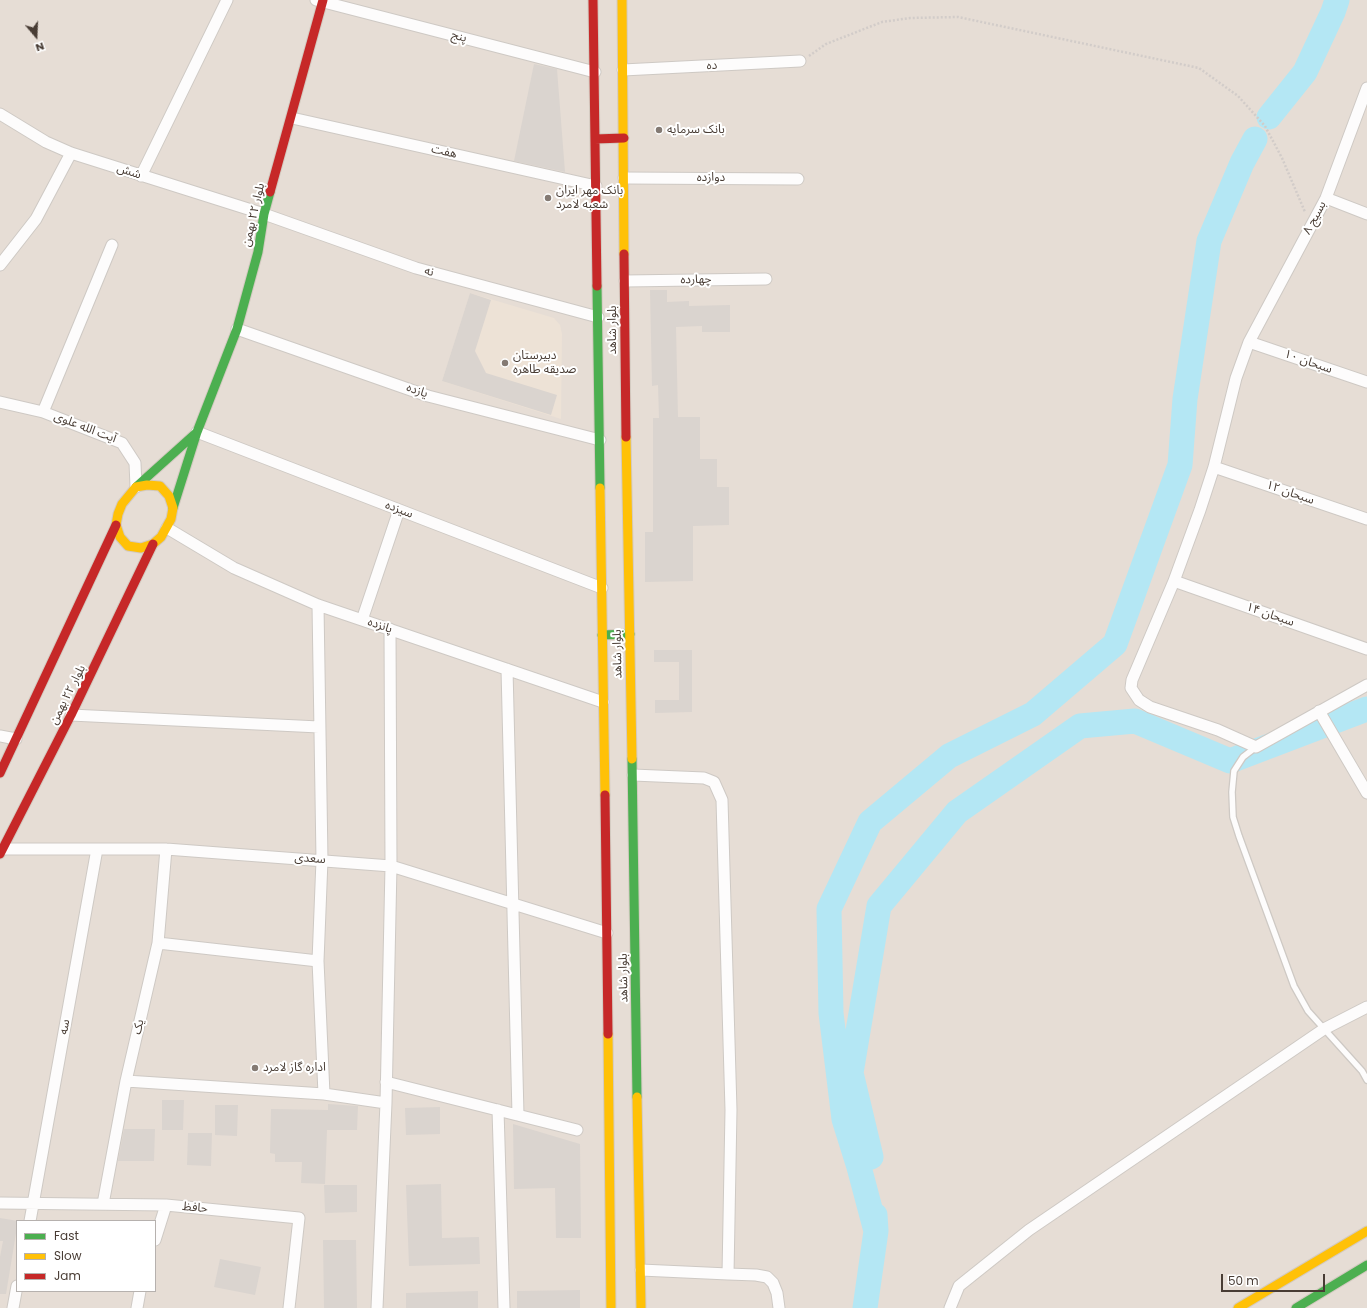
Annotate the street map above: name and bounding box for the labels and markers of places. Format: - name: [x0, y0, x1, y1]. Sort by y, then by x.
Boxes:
- place label: بانک سرمایه: [667, 123, 725, 137]
- marker: بانک سرمایه: [654, 125, 664, 135]
- place label: بانک مهر ایران شعبه لامرد: [556, 184, 623, 212]
- marker: بانک مهر ایران شعبه لامرد: [543, 193, 553, 203]
- place label: دبیرستان صدیقه طاهره: [513, 349, 576, 377]
- marker: دبیرستان صدیقه طاهره: [500, 358, 510, 368]
- place label: اداره گاز لامرد: [263, 1061, 326, 1075]
- marker: اداره گاز لامرد: [250, 1063, 260, 1073]

